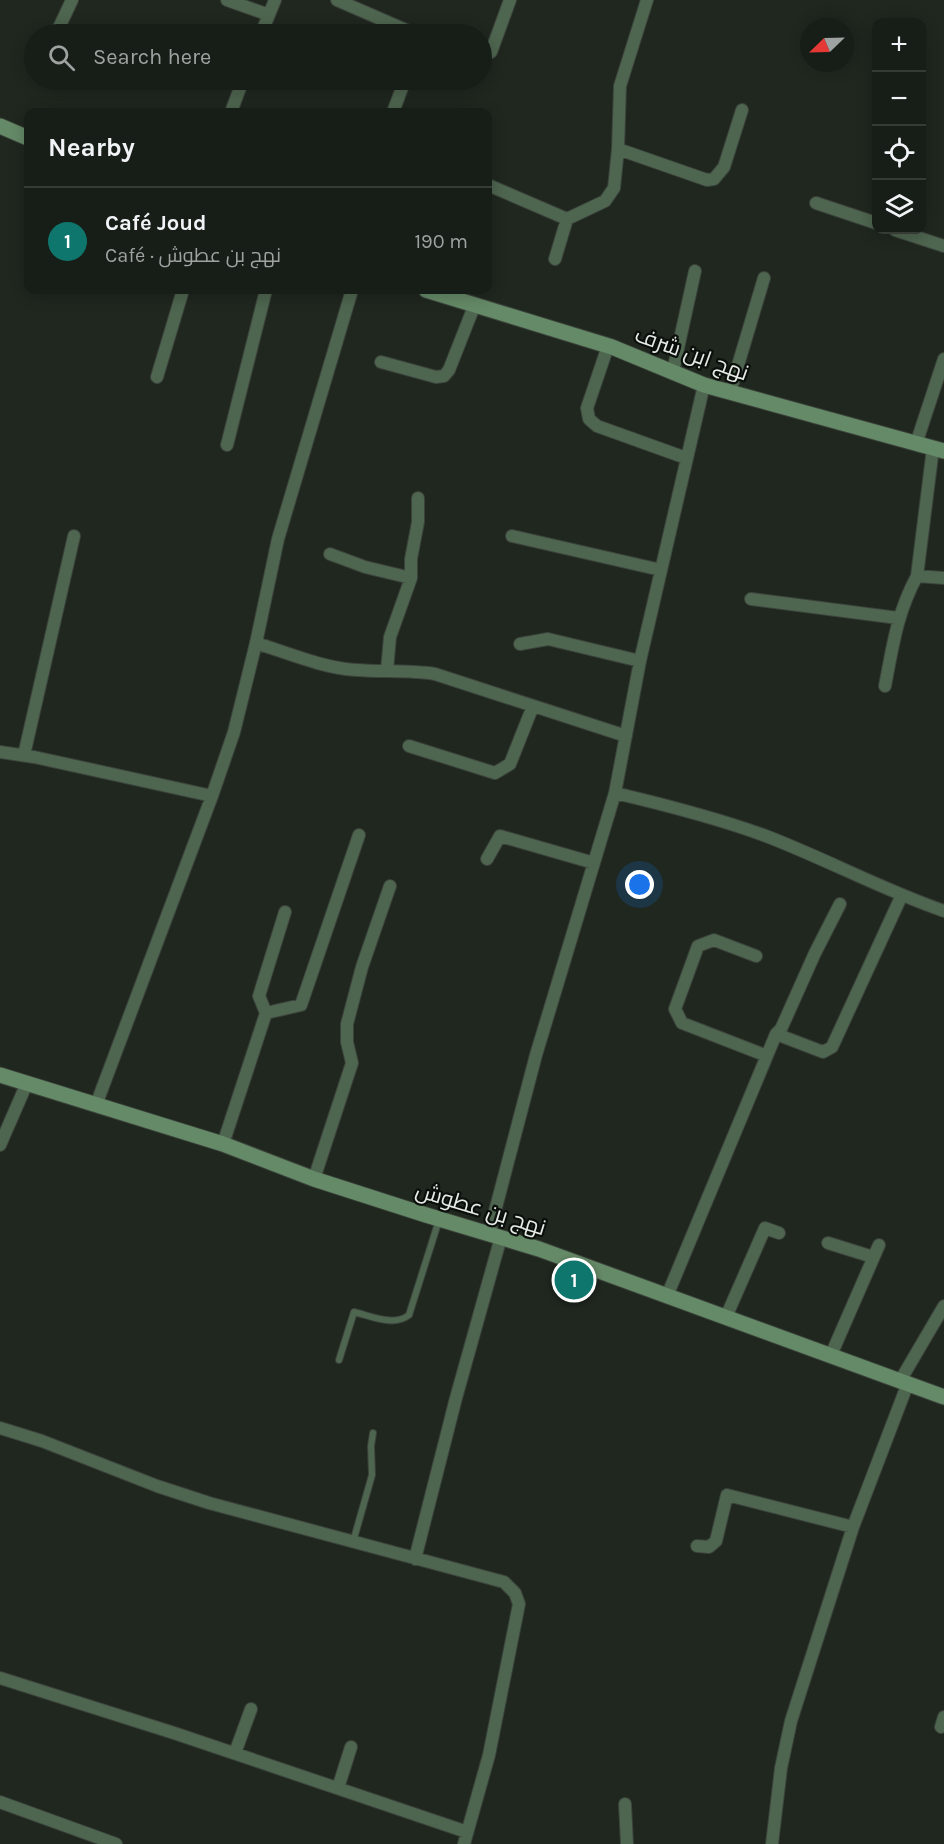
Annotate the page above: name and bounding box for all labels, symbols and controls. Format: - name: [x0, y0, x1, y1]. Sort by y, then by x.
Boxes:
- north arrow: [800, 18, 854, 72]
- map controls: [872, 18, 926, 234]
- button: +: [872, 18, 926, 72]
- search box: [24, 24, 492, 90]
- icon: search: [45, 41, 78, 74]
- text: Search here: [93, 44, 211, 70]
- button: −: [872, 72, 926, 126]
- button: locate: [872, 126, 926, 180]
- text: Nearby: [48, 132, 135, 163]
- button: layers: [872, 180, 926, 234]
- text: Café Joud: [105, 210, 207, 236]
- text: 1: [64, 230, 71, 253]
- text: 190 m: [414, 230, 468, 253]
- text: Café · نهج بن عطوش: [105, 244, 281, 267]
- street label: نهج ابن شرف: [631, 321, 752, 387]
- your location: [625, 870, 654, 899]
- street label: نهج بن عطوش: [412, 1177, 549, 1242]
- pin: 1: [554, 1258, 594, 1302]

